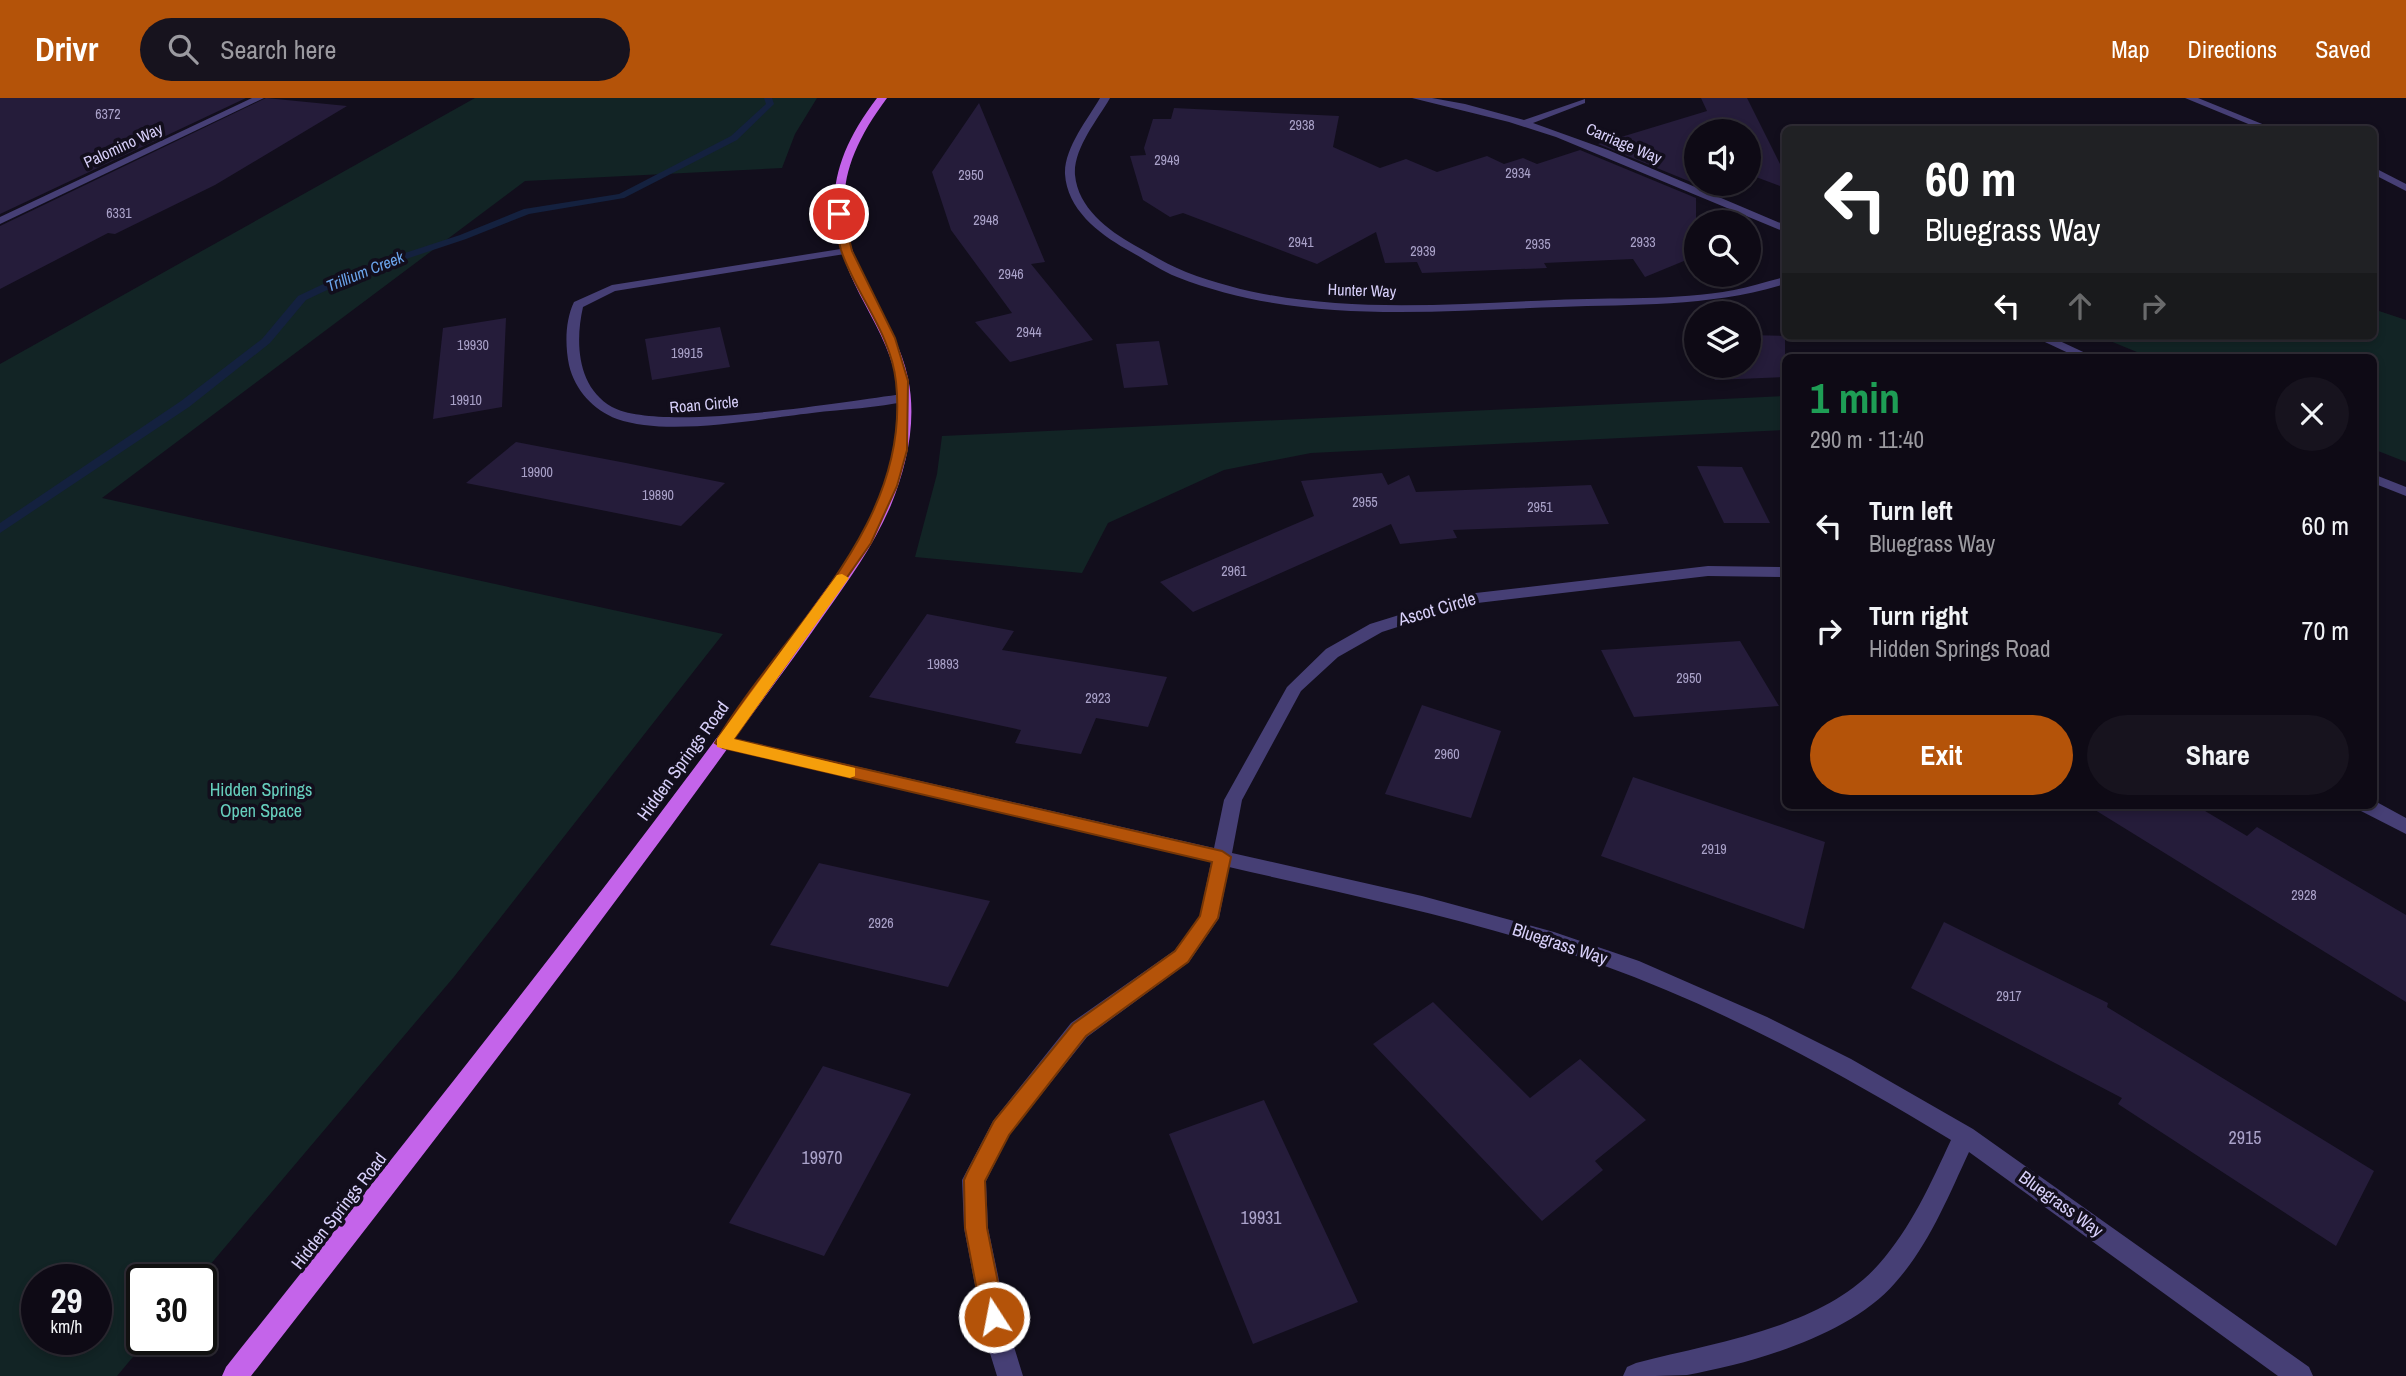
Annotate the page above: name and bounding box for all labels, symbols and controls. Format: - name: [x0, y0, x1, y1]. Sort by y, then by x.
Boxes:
- search box: [140, 18, 630, 81]
- text: Drivr: [35, 27, 98, 71]
- icon: search: [164, 30, 202, 68]
- text: Search here: [220, 32, 336, 67]
- text: Map: [2111, 33, 2149, 65]
- text: Directions: [2187, 33, 2277, 65]
- text: Saved: [2315, 33, 2371, 65]
- house number: 6372: [95, 105, 121, 123]
- house number: 2938: [1289, 116, 1315, 134]
- street label: Palomino Way: [80, 117, 166, 173]
- street label: Carriage Way: [1583, 117, 1666, 169]
- map controls: [1684, 119, 1761, 378]
- button: sound: [1684, 119, 1761, 196]
- text: 60 m: [1925, 145, 2017, 211]
- house number: 2949: [1154, 151, 1180, 169]
- icon: left: [1810, 154, 1901, 245]
- house number: 2934: [1505, 164, 1531, 182]
- house number: 2950: [958, 166, 984, 184]
- pin: [809, 184, 869, 244]
- icon: arrive: [820, 195, 858, 233]
- house number: 6331: [106, 204, 132, 222]
- text: Bluegrass Way: [1925, 208, 2101, 251]
- button: search: [1684, 210, 1761, 287]
- house number: 2948: [973, 211, 999, 229]
- house number: 2941: [1288, 233, 1314, 251]
- house number: 2933: [1630, 233, 1656, 251]
- house number: 2935: [1525, 235, 1551, 253]
- house number: 2939: [1410, 242, 1436, 260]
- water label: Trillium Creek: [323, 245, 407, 297]
- house number: 2946: [998, 265, 1024, 283]
- street label: Hunter Way: [1327, 278, 1397, 302]
- icon: left: [1988, 287, 2026, 325]
- icon: ahead: [2061, 287, 2099, 325]
- icon: right: [2134, 287, 2172, 325]
- button: layers: [1684, 301, 1761, 378]
- house number: 2944: [1016, 323, 1042, 341]
- house number: 19930: [457, 336, 489, 354]
- house number: 19915: [671, 344, 703, 362]
- text: 1 min: [1810, 370, 1900, 426]
- button: close: [2275, 377, 2349, 451]
- street label: Roan Circle: [669, 390, 739, 418]
- house number: 19910: [450, 391, 482, 409]
- text: 290 m · 11:40: [1810, 424, 1924, 455]
- house number: 19900: [521, 463, 553, 481]
- house number: 19890: [642, 486, 674, 504]
- house number: 2955: [1352, 493, 1378, 511]
- text: Turn left: [1869, 493, 1953, 528]
- house number: 2951: [1527, 498, 1553, 516]
- icon: left: [1810, 507, 1848, 545]
- text: 60 m: [2302, 508, 2349, 543]
- text: Bluegrass Way: [1869, 528, 1995, 559]
- house number: 2961: [1221, 562, 1247, 580]
- street label: Ascot Circle: [1394, 586, 1479, 632]
- text: Turn right: [1869, 598, 1968, 633]
- icon: right: [1810, 612, 1848, 650]
- text: 70 m: [2302, 613, 2349, 648]
- text: Hidden Springs Road: [1869, 633, 2050, 664]
- house number: 19893: [927, 655, 959, 673]
- house number: 2950: [1676, 669, 1702, 687]
- house number: 2923: [1085, 689, 1111, 707]
- street label: Hidden Springs Road: [631, 696, 734, 825]
- button: Exit: [1810, 715, 2073, 795]
- button: Share: [2087, 715, 2349, 795]
- house number: 2960: [1434, 745, 1460, 763]
- park label: Hidden Springs Open Space: [210, 777, 312, 823]
- house number: 2919: [1701, 840, 1727, 858]
- house number: 2928: [2291, 886, 2317, 904]
- house number: 2926: [868, 914, 894, 932]
- street label: Bluegrass Way: [1509, 916, 1612, 971]
- house number: 2917: [1996, 987, 2022, 1005]
- house number: 2915: [2229, 1125, 2261, 1150]
- house number: 19970: [801, 1145, 843, 1170]
- street label: Hidden Springs Road: [285, 1147, 392, 1274]
- street label: Bluegrass Way: [2014, 1164, 2109, 1243]
- house number: 19931: [1240, 1205, 1282, 1230]
- speed limit sign: 30: [126, 1264, 217, 1355]
- text: 29: [51, 1277, 82, 1324]
- position arrow: [957, 1280, 1031, 1354]
- text: km/h: [51, 1314, 83, 1339]

